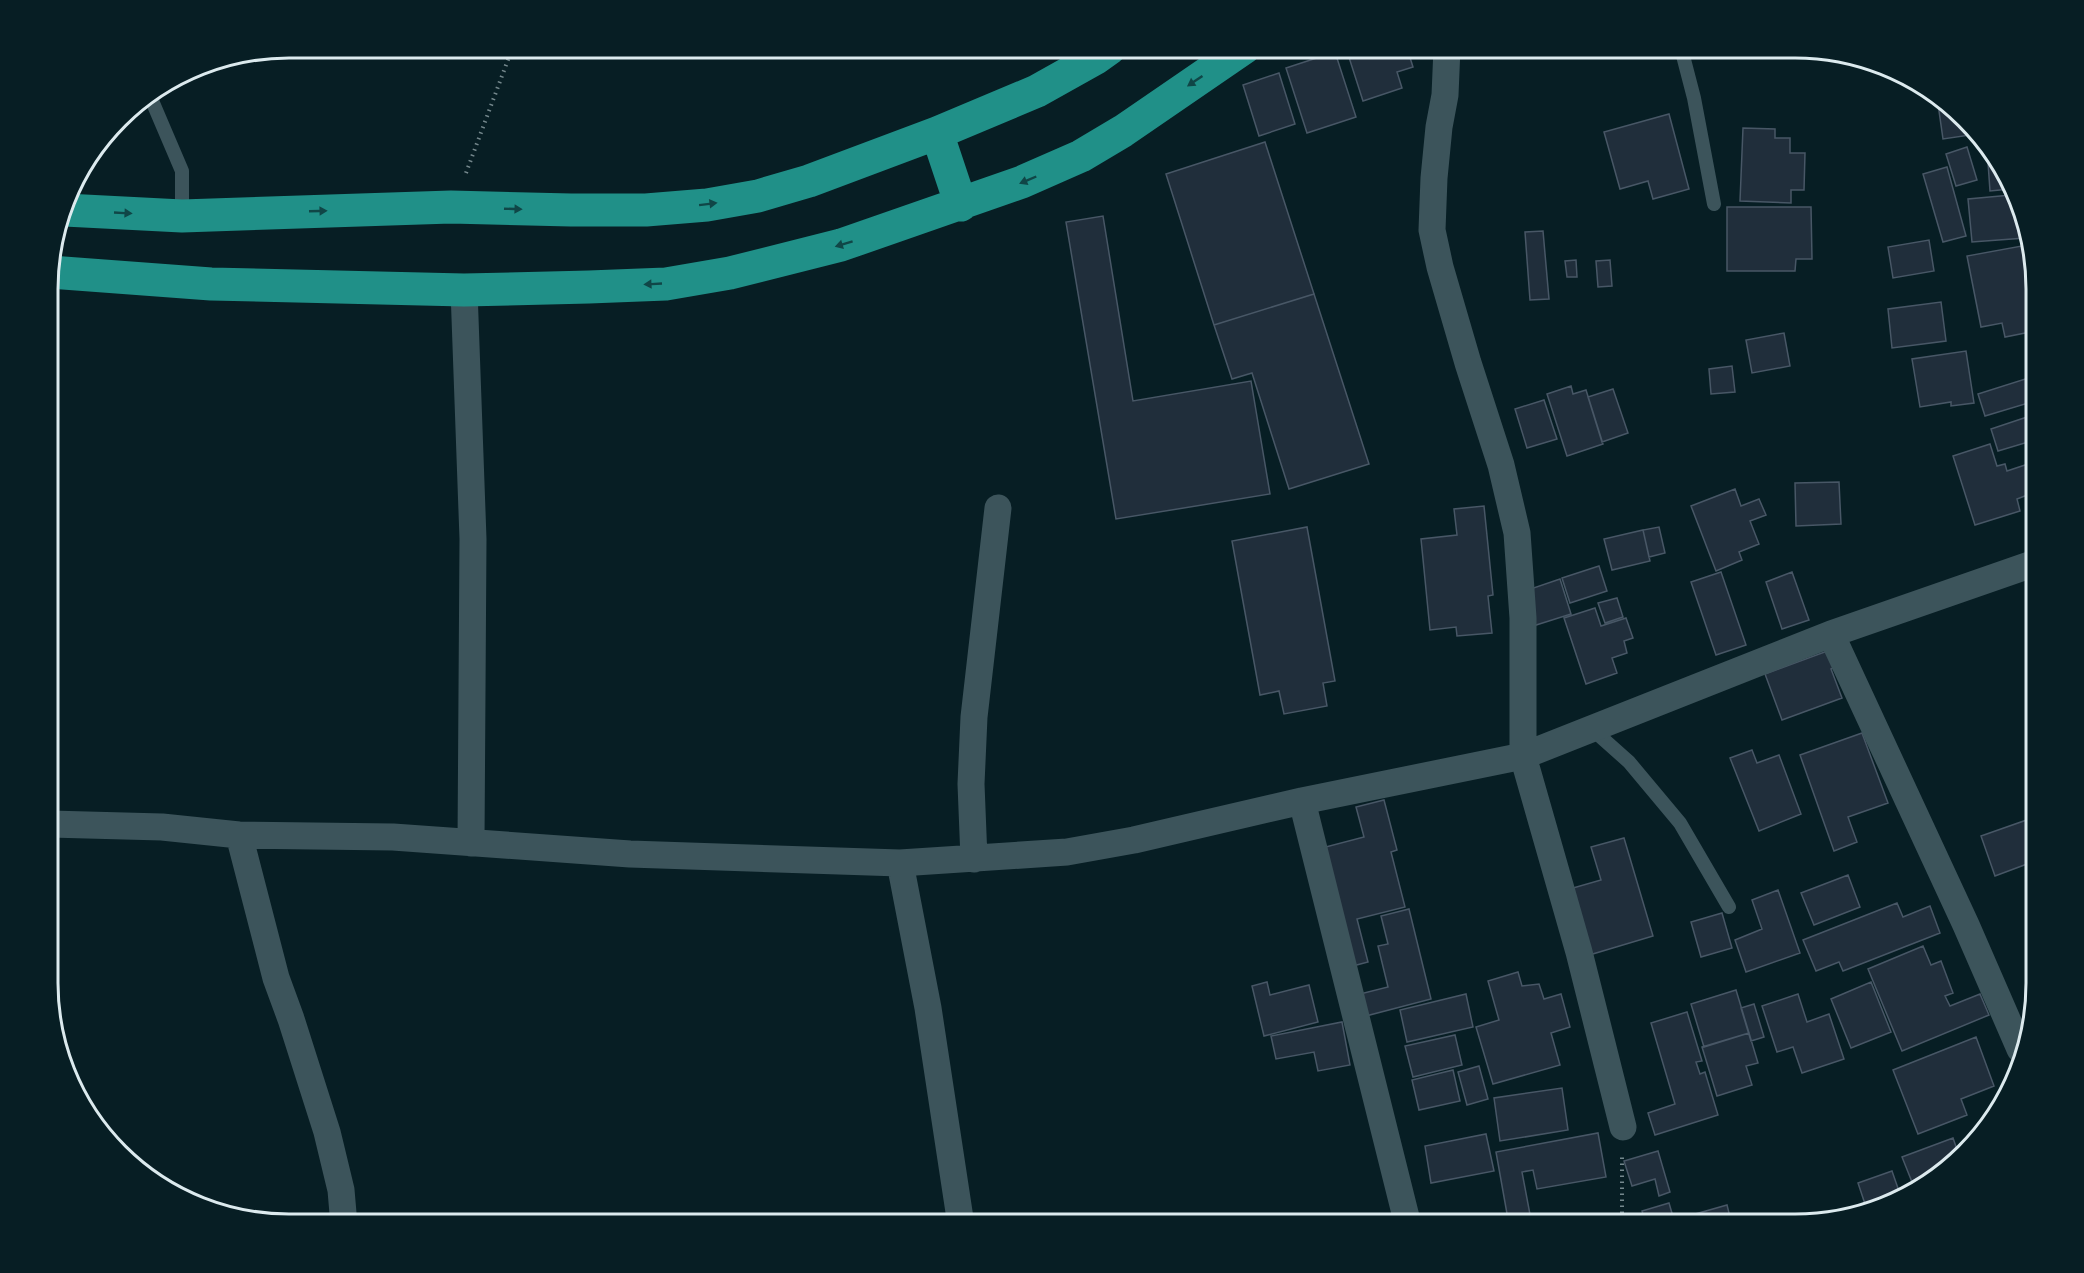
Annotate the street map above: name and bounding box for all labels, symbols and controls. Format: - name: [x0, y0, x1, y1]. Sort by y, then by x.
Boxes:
- one-way arrow: [1188, 75, 1204, 87]
- one-way arrow: [1019, 175, 1036, 184]
- one-way arrow: [698, 200, 717, 209]
- one-way arrow: [503, 204, 522, 213]
- one-way arrow: [309, 207, 328, 216]
- one-way arrow: [114, 208, 133, 217]
- one-way arrow: [835, 240, 853, 249]
- one-way arrow: [644, 280, 663, 289]

